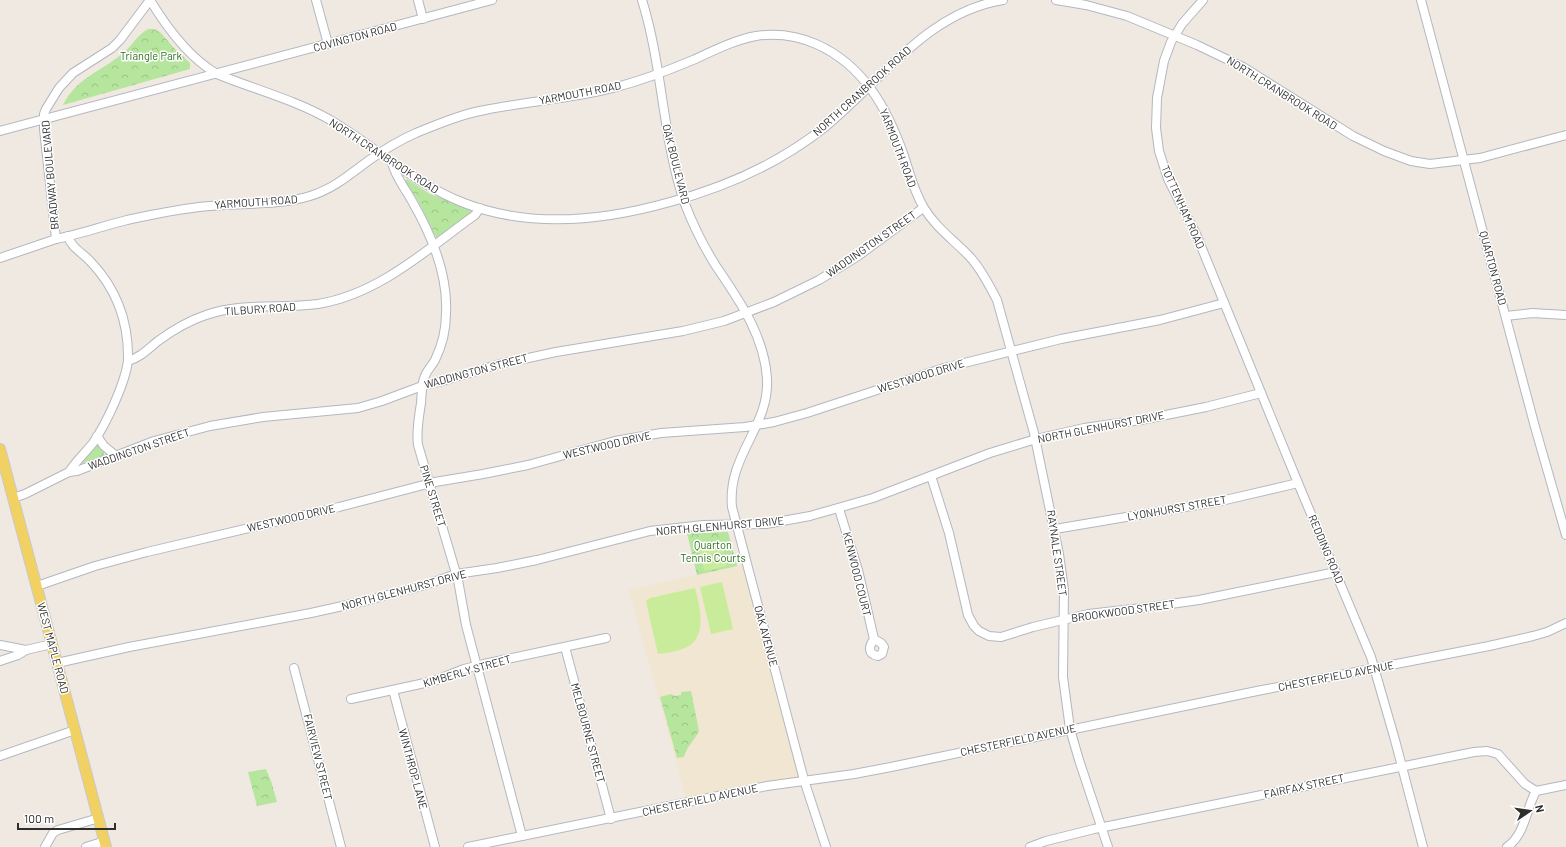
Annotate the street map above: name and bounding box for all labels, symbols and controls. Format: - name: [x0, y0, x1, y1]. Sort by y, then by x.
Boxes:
- street label: COVINGTON ROAD: [312, 19, 398, 54]
- street label: NORTH CRANBROOK ROAD: [810, 43, 914, 138]
- park label: Triangle Park: [120, 49, 183, 62]
- street label: NORTH CRANBROOK ROAD: [1225, 53, 1340, 132]
- street label: YARMOUTH ROAD: [538, 78, 622, 107]
- street label: YARMOUTH ROAD: [877, 107, 920, 189]
- street label: NORTH CRANBROOK ROAD: [327, 115, 442, 196]
- street label: BRADWAY BOULEVARD: [38, 120, 61, 230]
- street label: OAK BOULEVARD: [660, 123, 693, 205]
- street label: TOTTENHAM ROAD: [1159, 163, 1208, 251]
- street label: YARMOUTH ROAD: [214, 192, 298, 211]
- street label: WADDINGTON STREET: [823, 208, 918, 280]
- street label: QUARTON ROAD: [1477, 229, 1510, 306]
- street label: TILBURY ROAD: [224, 300, 296, 317]
- street label: WADDINGTON STREET: [423, 350, 529, 391]
- street label: WESTWOOD DRIVE: [876, 356, 966, 395]
- street label: NORTH GLENHURST DRIVE: [1036, 408, 1166, 445]
- street label: WADDINGTON STREET: [86, 425, 191, 472]
- street label: WESTWOOD DRIVE: [562, 428, 653, 461]
- street label: PINE STREET: [418, 463, 449, 528]
- street label: LYONHURST STREET: [1126, 492, 1228, 523]
- street label: WESTWOOD DRIVE: [246, 501, 337, 534]
- street label: RAYNALE STREET: [1045, 509, 1070, 597]
- street label: NORTH GLENHURST DRIVE: [655, 513, 785, 538]
- street label: REDDING ROAD: [1306, 513, 1347, 585]
- street label: KENWOOD COURT: [841, 530, 874, 617]
- park label: Quarton Tennis Courts: [680, 538, 746, 564]
- street label: NORTH GLENHURST DRIVE: [340, 566, 468, 612]
- street label: BROOKWOOD STREET: [1070, 597, 1176, 624]
- street label: WEST MAPLE ROAD: [35, 601, 72, 695]
- street label: OAK AVENUE: [752, 604, 781, 668]
- street label: KIMBERLY STREET: [421, 652, 512, 689]
- street label: CHESTERFIELD AVENUE: [1277, 658, 1395, 693]
- street label: MELBOURNE STREET: [569, 681, 608, 784]
- street label: FAIRVIEW STREET: [301, 712, 336, 801]
- street label: CHESTERFIELD AVENUE: [959, 721, 1077, 758]
- street label: WINTHROP LANE: [396, 727, 431, 811]
- street label: FAIRFAX STREET: [1263, 771, 1345, 800]
- street label: CHESTERFIELD AVENUE: [641, 781, 759, 818]
- north arrow: [1510, 791, 1550, 831]
- text: N: [1533, 804, 1547, 814]
- scale bar: [18, 805, 115, 831]
- text: 100 m: [24, 811, 54, 825]

